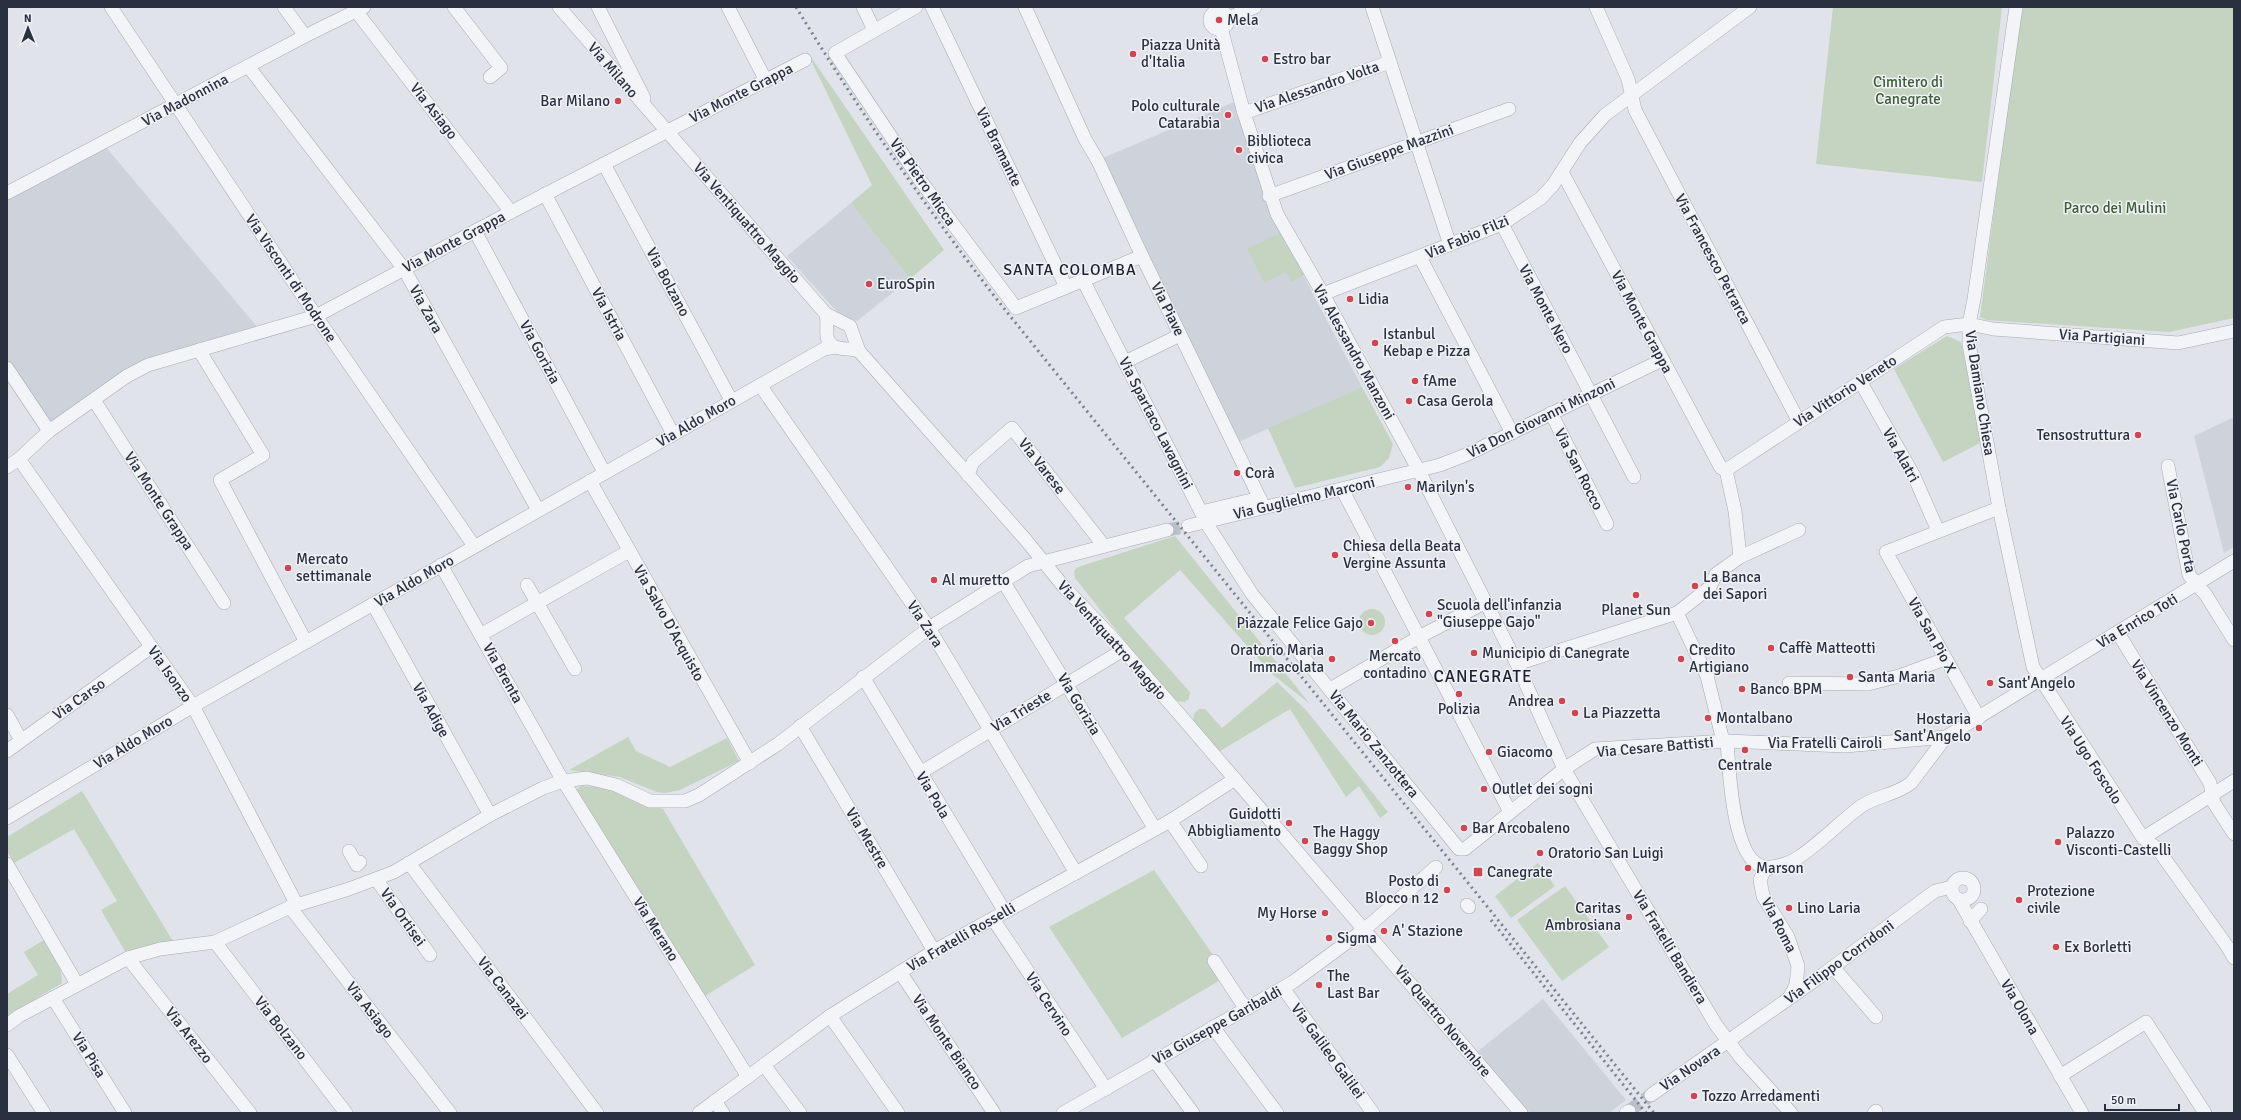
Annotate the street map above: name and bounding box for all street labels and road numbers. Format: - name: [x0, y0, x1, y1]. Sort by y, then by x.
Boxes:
- street label: Via Milano: [584, 39, 642, 102]
- street label: Via Alessandro Volta: [1253, 57, 1381, 117]
- street label: Via Monte Grappa: [686, 59, 796, 127]
- street label: Via Madonnina: [139, 70, 231, 130]
- street label: Via Asiago: [406, 79, 462, 143]
- street label: Via Bramante: [972, 104, 1026, 190]
- street label: Via Giuseppe Mazzini: [1322, 120, 1456, 184]
- street label: Via Pietro Micca: [886, 135, 960, 229]
- street label: Via Ventiquattro Maggio: [690, 159, 805, 287]
- street label: Via Francesco Petrarca: [1671, 191, 1755, 327]
- street label: Via Monte Grappa: [400, 207, 508, 277]
- street label: Via Visconti di Modrone: [241, 211, 341, 345]
- street label: Via Fabio Filzi: [1423, 211, 1511, 263]
- street label: Via Bolzano: [642, 244, 694, 320]
- street label: Via Monte Nero: [1515, 261, 1577, 357]
- street label: Via Monte Grappa: [1607, 268, 1677, 376]
- street label: Via Piave: [1147, 279, 1189, 339]
- street label: Via Alessandro Manzoni: [1309, 281, 1399, 423]
- street label: Via Zara: [405, 282, 447, 336]
- street label: Via Istria: [588, 284, 630, 344]
- street label: Via Gorizia: [516, 317, 564, 387]
- street label: Via Partigiani: [2058, 325, 2146, 349]
- street label: Via Damiano Chiesa: [1961, 329, 1999, 457]
- street label: Via Vittorio Veneto: [1790, 351, 1900, 431]
- street label: Via Spartaco Lavagnini: [1115, 354, 1197, 492]
- street label: Via Don Giovanni Minzoni: [1464, 374, 1618, 462]
- street label: Via Aldo Moro: [653, 391, 739, 451]
- street label: Via San Rocco: [1551, 425, 1607, 513]
- street label: Via Alatri: [1879, 425, 1923, 485]
- street label: Via Varese: [1015, 434, 1069, 498]
- street label: Via Monte Grappa: [120, 448, 198, 554]
- street label: Via Guglielmo Marconi: [1231, 473, 1377, 523]
- street label: Via Carlo Porta: [2162, 477, 2200, 575]
- street label: Via Aldo Moro: [371, 551, 457, 611]
- street label: Via Salvo D'Acquisto: [630, 562, 708, 684]
- street label: Via Ventiquattro Maggio: [1054, 577, 1170, 704]
- street label: Via Enrico Toti: [2093, 590, 2181, 652]
- street label: Via San Pio X: [1904, 594, 1960, 676]
- street label: Via Zara: [903, 597, 947, 651]
- street label: Via Brenta: [479, 640, 527, 706]
- street label: Via Isonzo: [144, 642, 196, 706]
- street label: Via Vincenzo Monti: [2127, 656, 2207, 770]
- street label: Via Gorizia: [1053, 670, 1105, 738]
- street label: Via Carso: [49, 674, 109, 724]
- street label: Via Adige: [409, 679, 453, 741]
- street label: Via Trieste: [988, 686, 1054, 736]
- street label: Via Mario Zanzottera: [1325, 687, 1423, 801]
- street label: Via Aldo Moro: [90, 711, 176, 773]
- street label: Via Ugo Foscolo: [2056, 713, 2126, 808]
- street label: Via Cesare Battisti: [1596, 733, 1714, 761]
- street label: Via Fratelli Cairoli: [1768, 734, 1882, 752]
- street label: Via Pola: [912, 768, 954, 822]
- street label: Via Mestre: [842, 804, 892, 872]
- street label: Via Ortisei: [376, 884, 430, 950]
- street label: Via Fratelli Bandiera: [1629, 887, 1711, 1007]
- street label: Via Merano: [629, 894, 683, 965]
- street label: Via Roma: [1757, 894, 1801, 956]
- street label: Via Fratelli Rosselli: [904, 899, 1018, 975]
- street label: Via Filippo Corridoni: [1781, 916, 1897, 1008]
- street label: Via Canazei: [474, 953, 532, 1023]
- street label: Via Quattro Novembre: [1391, 961, 1495, 1081]
- street label: Via Cervino: [1022, 969, 1076, 1040]
- street label: Via Olona: [1997, 976, 2043, 1038]
- street label: Via Asiago: [342, 978, 398, 1042]
- street label: Via Giuseppe Garibaldi: [1149, 982, 1285, 1068]
- street label: Via Monte Bianco: [908, 991, 986, 1093]
- street label: Via Bolzano: [251, 993, 311, 1063]
- street label: Via Galileo Galilei: [1287, 1000, 1369, 1102]
- street label: Via Arezzo: [161, 1003, 217, 1067]
- street label: Via Pisa: [68, 1029, 110, 1081]
- street label: Via Novara: [1656, 1041, 1724, 1095]

